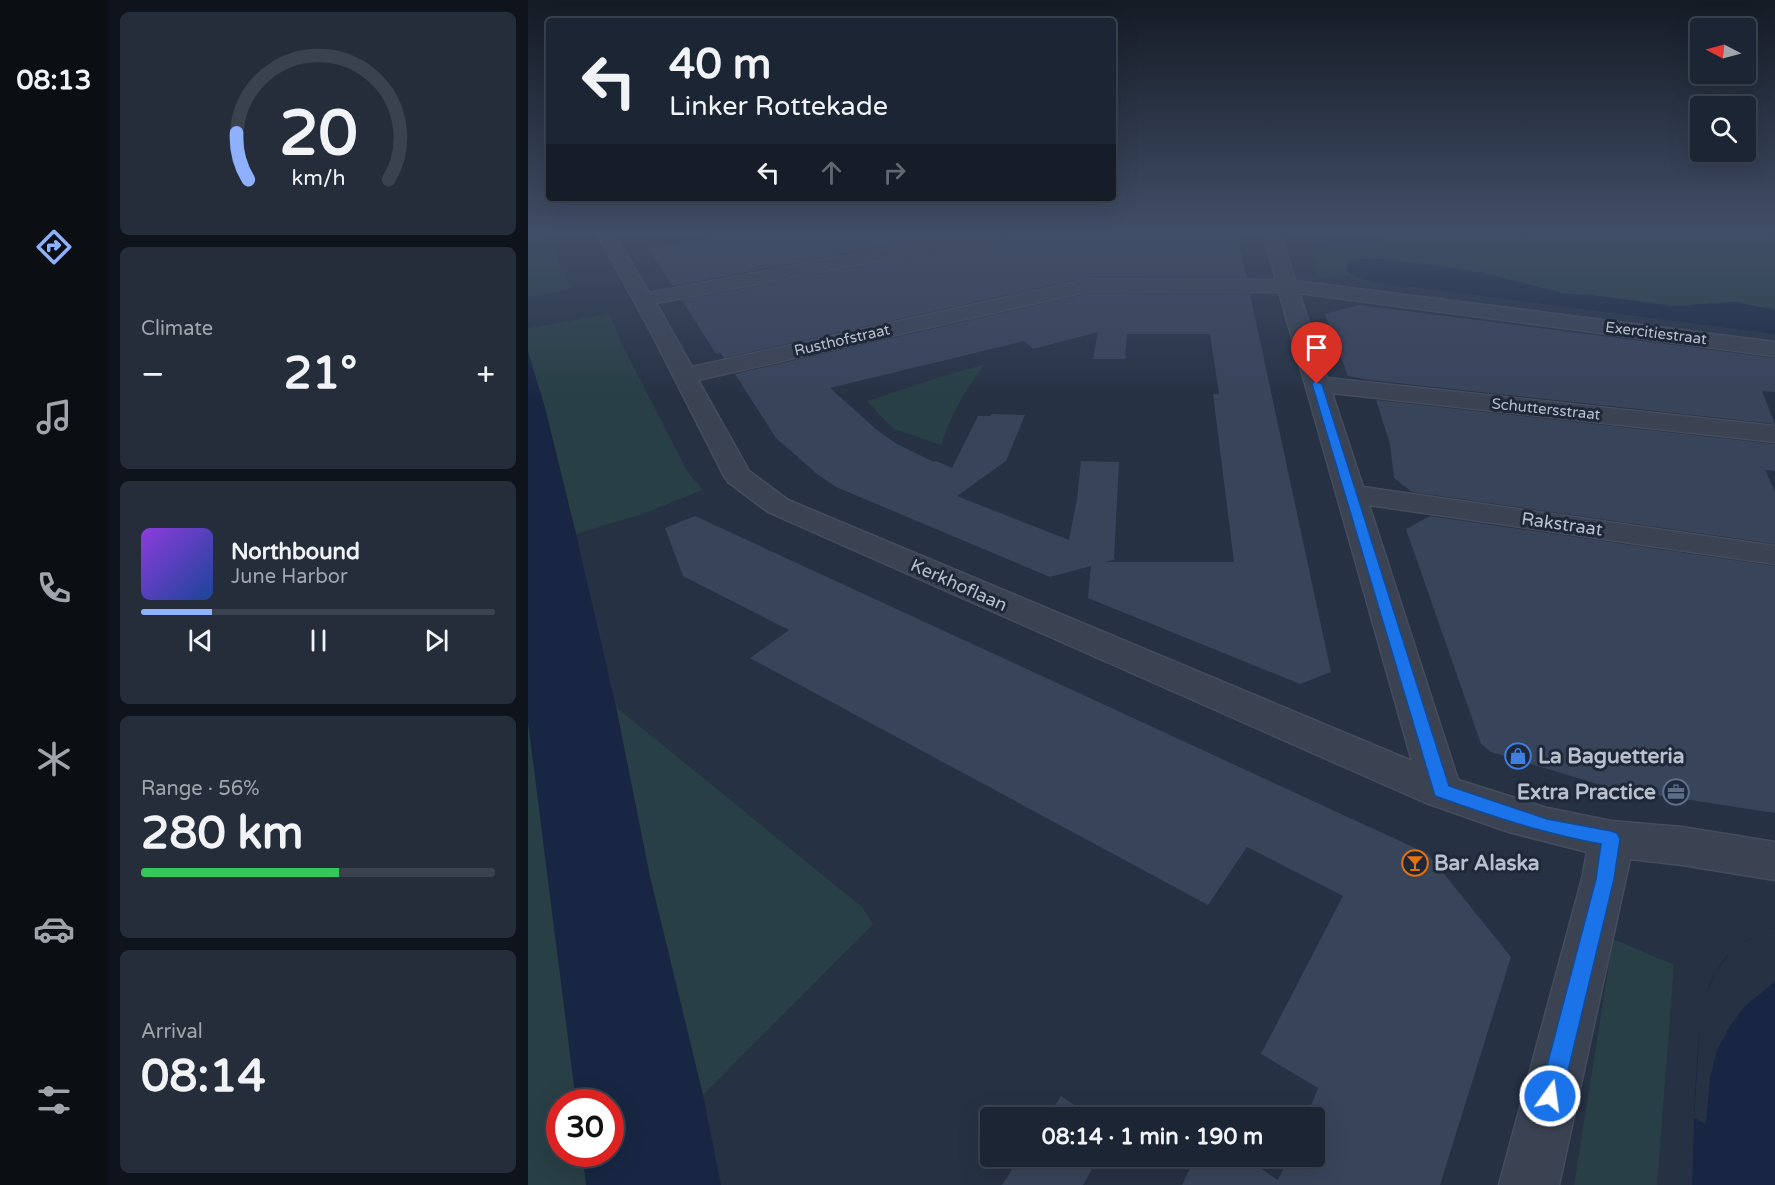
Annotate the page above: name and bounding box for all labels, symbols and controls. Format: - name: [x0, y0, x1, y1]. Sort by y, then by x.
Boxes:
- north arrow: [1690, 18, 1756, 84]
- map controls: [1690, 18, 1756, 162]
- text: 40 m: [669, 39, 771, 90]
- icon: left: [570, 42, 648, 120]
- text: 08:13: [17, 64, 91, 97]
- text: Linker Rottekade: [669, 90, 888, 123]
- button: search: [1690, 96, 1756, 162]
- text: 20: [279, 97, 357, 172]
- icon: left: [752, 156, 785, 189]
- icon: ahead: [815, 156, 848, 189]
- icon: right: [878, 156, 911, 189]
- text: km/h: [291, 166, 345, 192]
- icon: directions: [33, 226, 75, 268]
- text: Climate: [141, 317, 213, 341]
- street label: Exercitiestraat: [1604, 318, 1708, 348]
- street label: Rusthofstraat: [792, 320, 892, 360]
- pin: [1291, 322, 1342, 384]
- icon: arrive: [1300, 331, 1333, 364]
- text: 21°: [284, 347, 357, 401]
- text: −: [141, 355, 165, 394]
- text: +: [476, 355, 495, 394]
- street label: Schuttersstraat: [1491, 394, 1602, 424]
- icon: music: [33, 396, 75, 438]
- street label: Rakstraat: [1520, 507, 1604, 541]
- text: Northbound: [231, 539, 360, 565]
- street label: Kerkhoflaan: [907, 554, 1011, 616]
- text: June Harbor: [231, 565, 348, 589]
- icon: phone: [33, 567, 75, 609]
- icon: previous: [184, 624, 217, 657]
- icon: pause: [302, 624, 335, 657]
- icon: next: [420, 624, 453, 657]
- icon: climate: [33, 738, 75, 780]
- shop icon: La Baguetteria: [1503, 741, 1533, 771]
- place label: La Baguetteria: [1538, 744, 1685, 769]
- text: Range · 56%: [141, 777, 260, 801]
- office icon: Extra Practice: [1661, 777, 1691, 807]
- place label: Extra Practice: [1517, 780, 1656, 805]
- text: 280 km: [141, 807, 303, 861]
- bar icon: Bar Alaska: [1400, 848, 1430, 878]
- place label: Bar Alaska: [1434, 851, 1540, 876]
- icon: car: [33, 908, 75, 950]
- text: Arrival: [141, 1020, 203, 1044]
- text: 08:14: [141, 1050, 266, 1104]
- position arrow: [1518, 1064, 1582, 1128]
- icon: filters: [33, 1079, 75, 1121]
- speed limit sign: 30: [546, 1089, 624, 1167]
- text: 08:14 · 1 min · 190 m: [1042, 1124, 1263, 1150]

